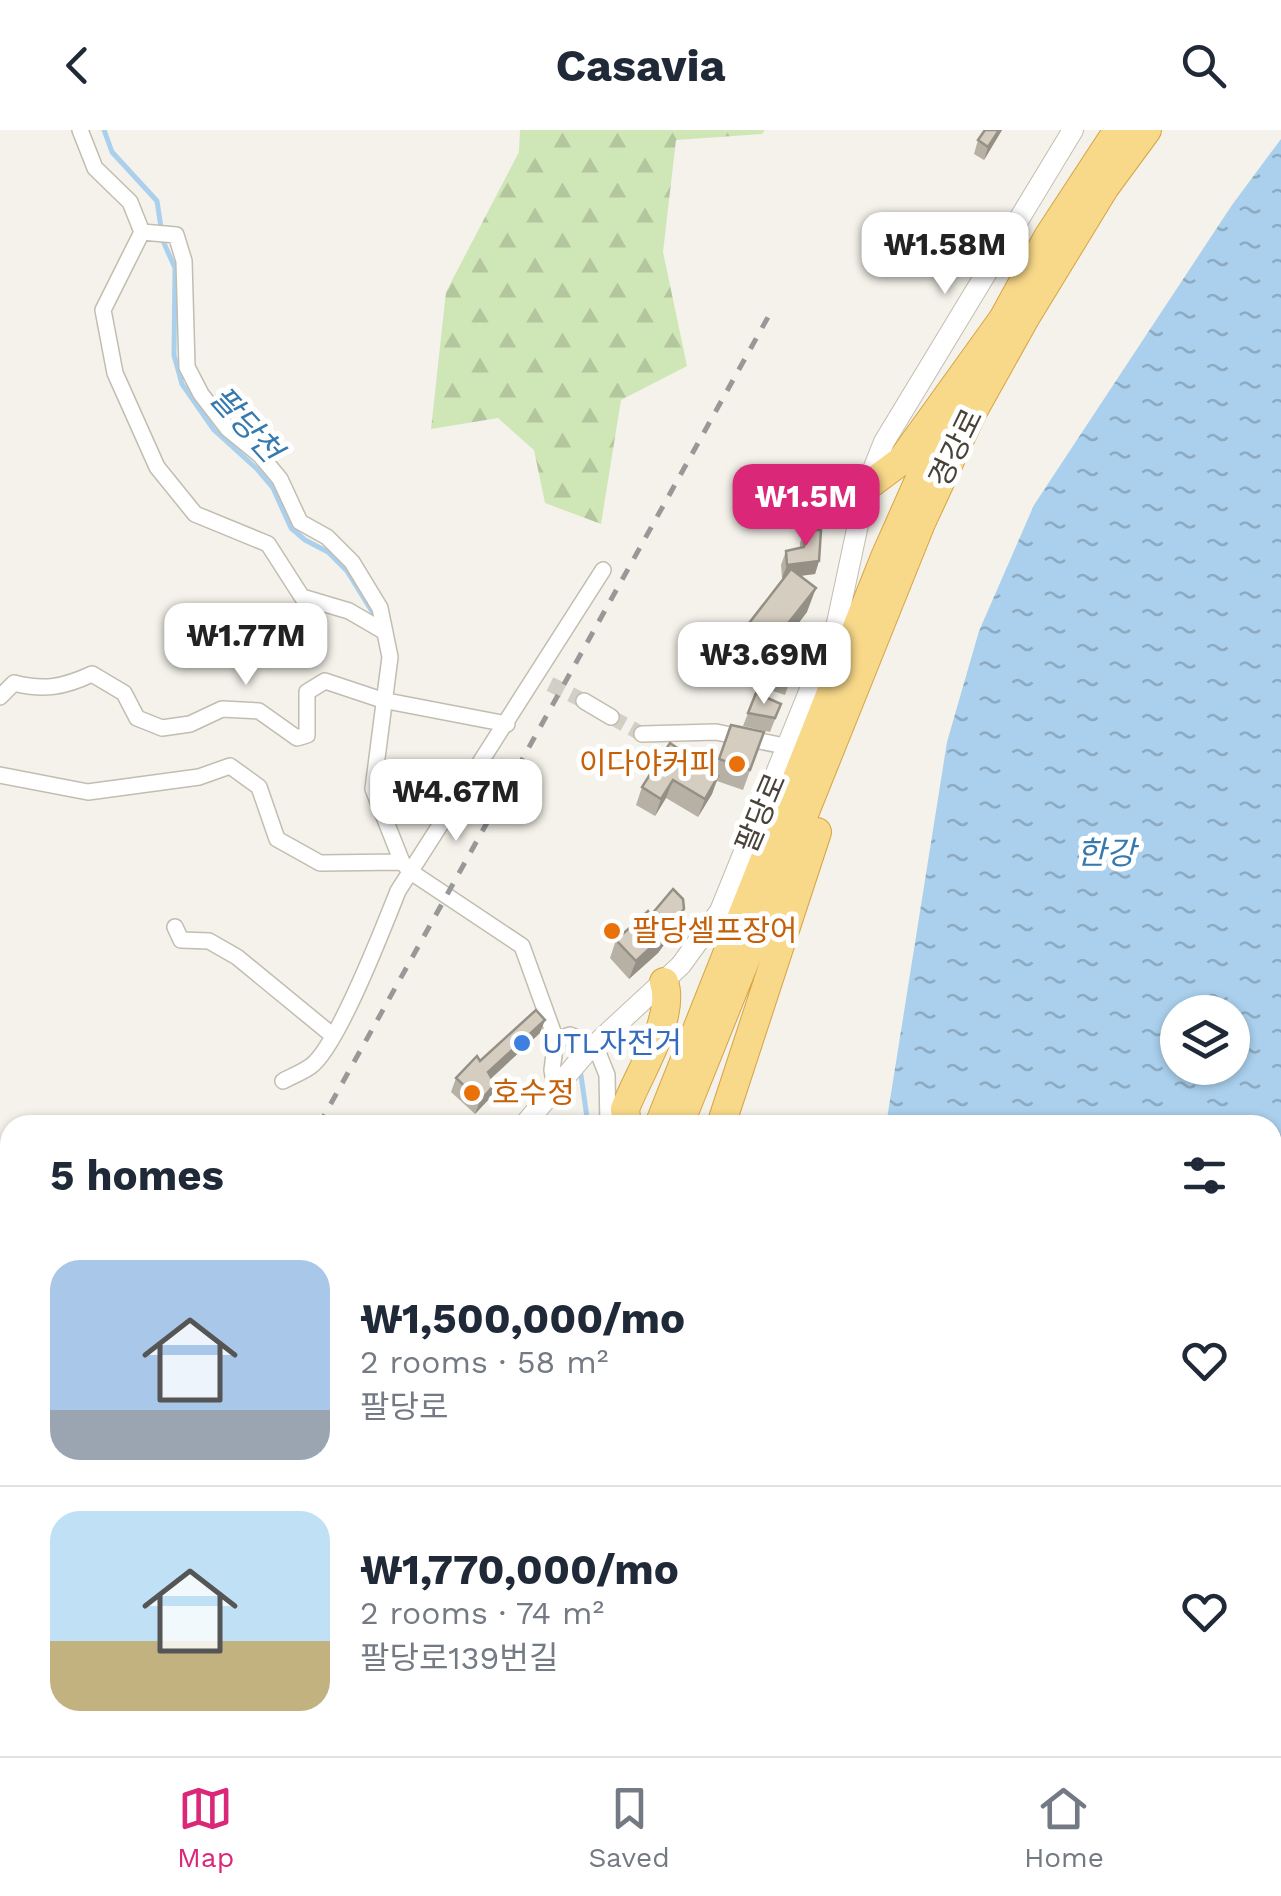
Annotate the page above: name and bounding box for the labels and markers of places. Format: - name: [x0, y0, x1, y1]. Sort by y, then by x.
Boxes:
- pin: ₩1.58M: [864, 212, 1026, 297]
- pin: ₩1.5M: [736, 464, 876, 549]
- pin: ₩1.77M: [165, 603, 327, 688]
- pin: ₩3.69M: [683, 622, 845, 707]
- place label: 이다야커피: [579, 746, 717, 781]
- marker: 이다야커피: [726, 753, 748, 775]
- pin: ₩4.67M: [375, 759, 537, 844]
- place label: 팔당셀프장어: [632, 913, 798, 948]
- marker: 팔당셀프장어: [601, 920, 623, 942]
- place label: UTL자전거: [542, 1025, 682, 1060]
- marker: UTL자전거: [511, 1032, 533, 1054]
- place label: 호수정: [492, 1075, 575, 1110]
- marker: 호수정: [461, 1082, 483, 1104]

